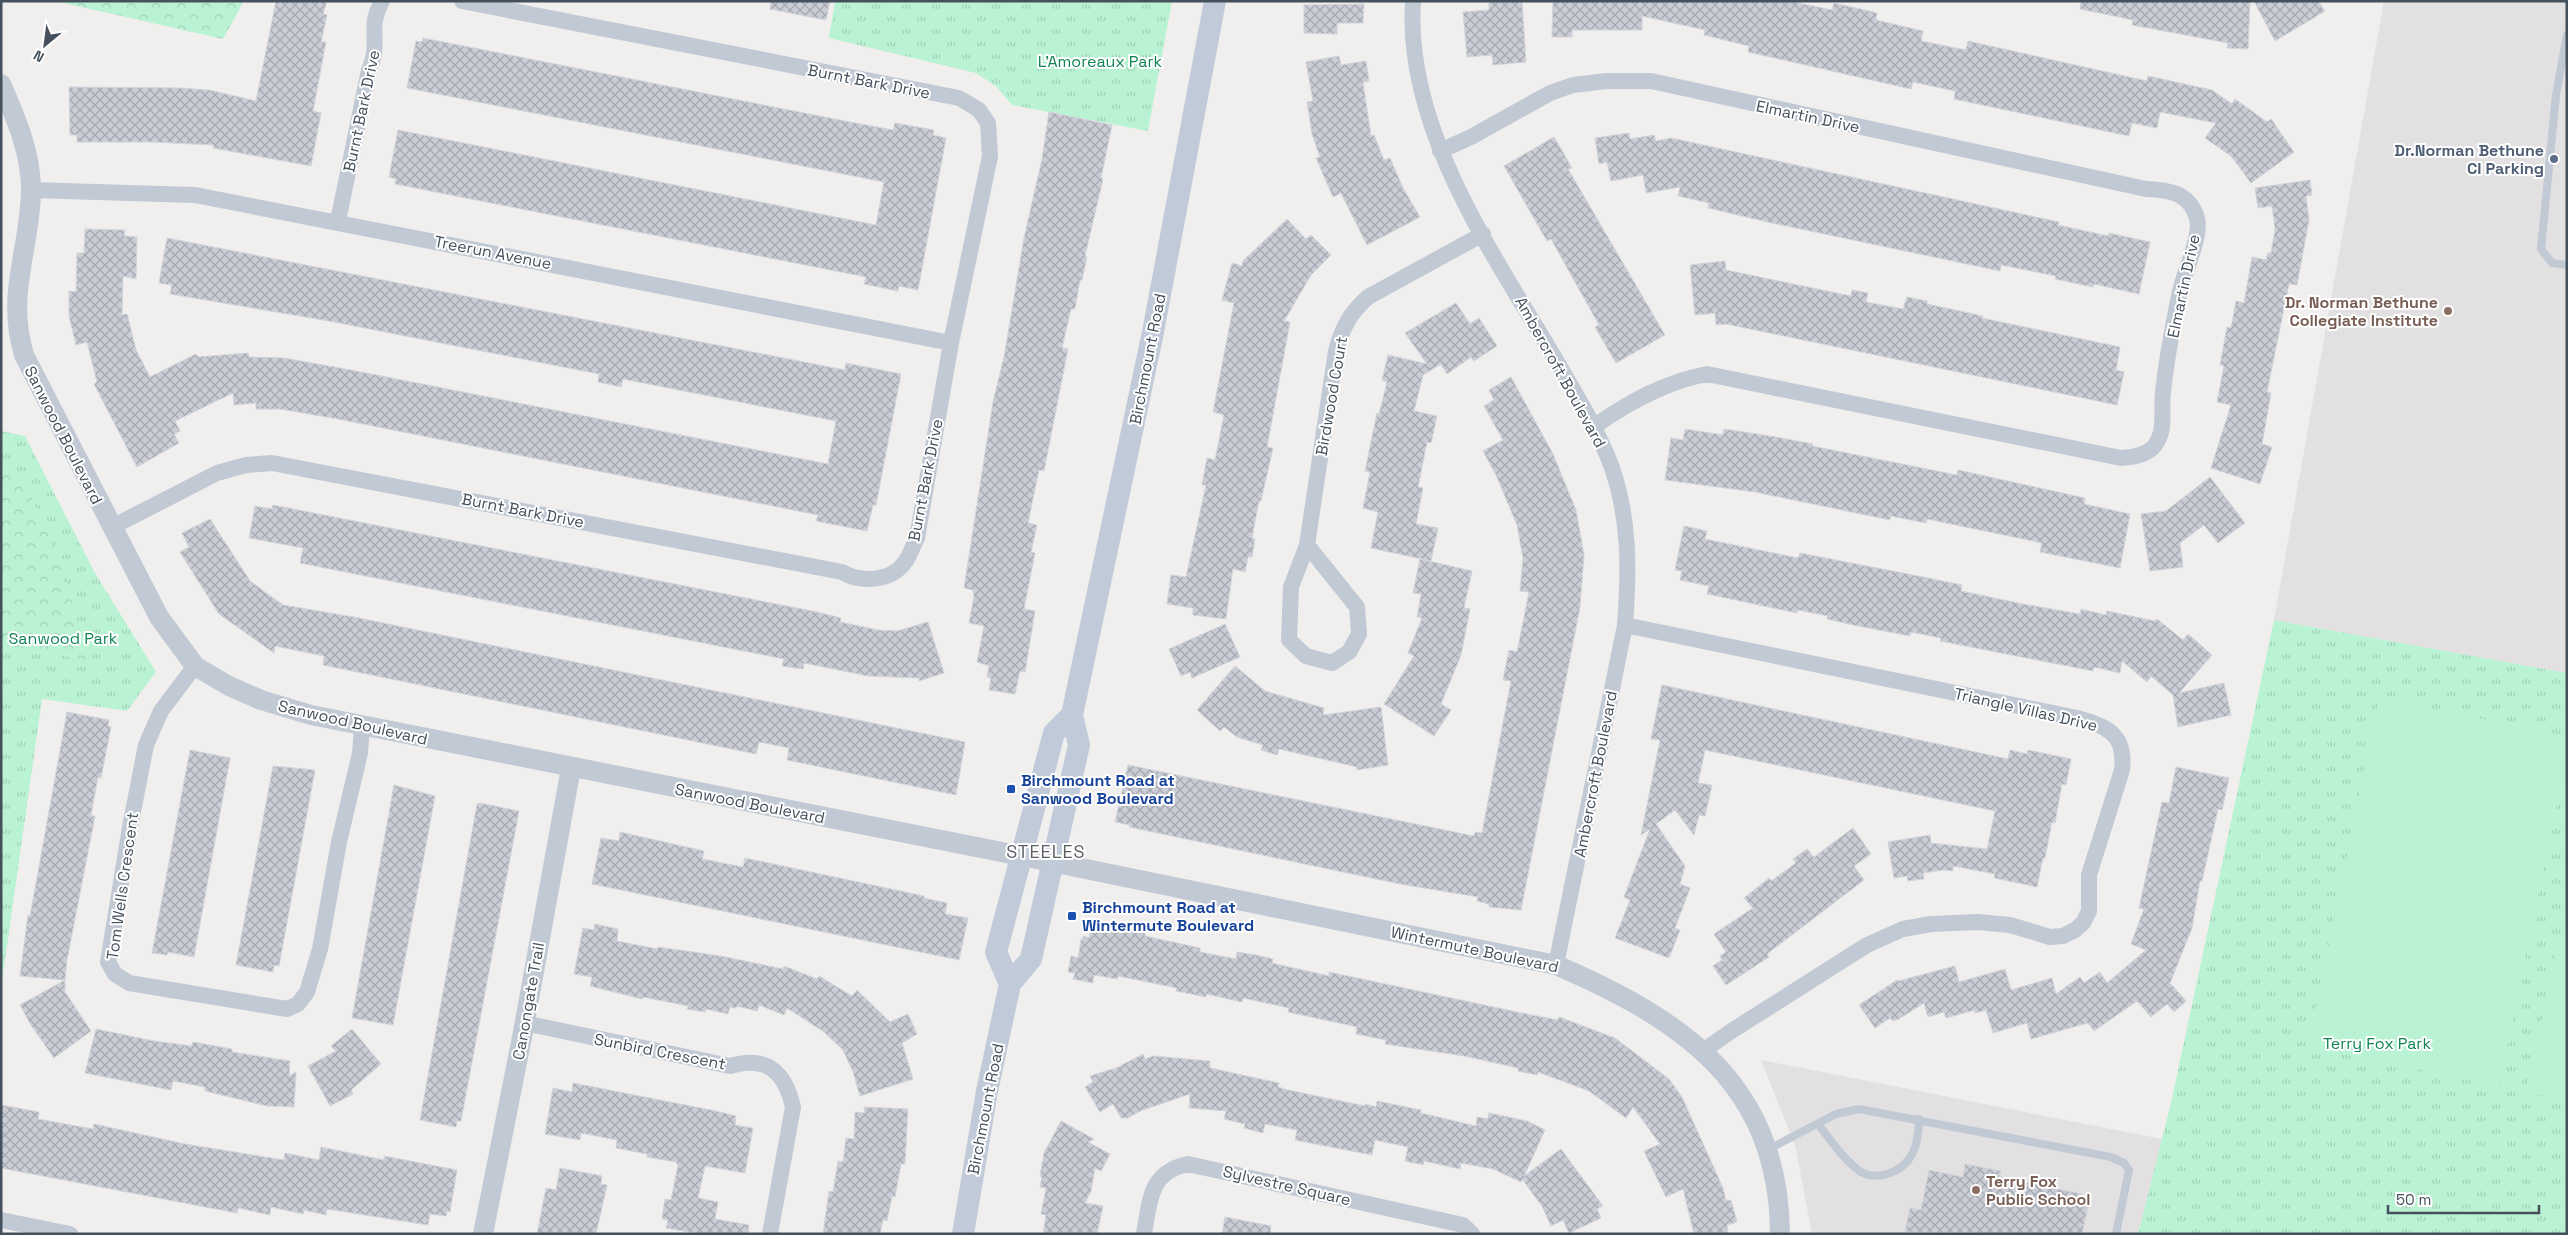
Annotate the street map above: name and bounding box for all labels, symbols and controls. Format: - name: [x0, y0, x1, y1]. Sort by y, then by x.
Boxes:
- north arrow: [20, 20, 70, 70]
- text: N: [30, 46, 47, 67]
- street label: Burnt Bark Drive: [338, 48, 385, 174]
- park label: L'Amoreaux Park: [1038, 51, 1163, 72]
- street label: Burnt Bark Drive: [806, 59, 932, 104]
- street label: Elmartin Drive: [1754, 95, 1862, 138]
- place label: Dr.Norman Bethune CI Parking: [2394, 140, 2544, 179]
- marker: Dr.Norman Bethune CI Parking: [2548, 153, 2560, 165]
- street label: Treerun Avenue: [433, 231, 553, 274]
- street label: Elmartin Drive: [2162, 232, 2205, 340]
- street label: Birchmount Road: [1124, 292, 1171, 427]
- place label: Dr. Norman Bethune Collegiate Institute: [2285, 292, 2438, 331]
- street label: Ambercroft Boulevard: [1510, 293, 1611, 451]
- marker: Dr. Norman Bethune Collegiate Institute: [2442, 305, 2454, 317]
- street label: Birdwood Court: [1311, 335, 1352, 457]
- street label: Sanwood Boulevard: [20, 362, 108, 508]
- street label: Burnt Bark Drive: [903, 417, 948, 543]
- street label: Burnt Bark Drive: [460, 488, 586, 533]
- park label: Sanwood Park: [9, 628, 118, 649]
- street label: Triangle Villas Drive: [1952, 683, 2100, 736]
- street label: Ambercroft Boulevard: [1569, 689, 1622, 859]
- street label: Sanwood Boulevard: [276, 695, 430, 750]
- place label: Birchmount Road at Sanwood Boulevard: [1021, 770, 1175, 809]
- street label: Sanwood Boulevard: [673, 779, 827, 828]
- marker: Birchmount Road at Sanwood Boulevard: [1005, 783, 1017, 795]
- street label: Tom Wells Crescent: [102, 811, 143, 961]
- district label: STEELES: [1006, 840, 1086, 863]
- place label: Birchmount Road at Wintermute Boulevard: [1082, 897, 1254, 936]
- marker: Birchmount Road at Wintermute Boulevard: [1066, 910, 1078, 922]
- street label: Wintermute Boulevard: [1389, 921, 1561, 978]
- street label: Canongate Trail: [508, 941, 549, 1062]
- street label: Sunbird Crescent: [592, 1028, 728, 1075]
- park label: Terry Fox Park: [2323, 1033, 2431, 1054]
- street label: Birchmount Road: [962, 1042, 1009, 1177]
- street label: Sylvestre Square: [1221, 1161, 1353, 1210]
- place label: Terry Fox Public School: [1986, 1171, 2090, 1210]
- scale bar: [2388, 1182, 2539, 1214]
- marker: Terry Fox Public School: [1970, 1184, 1982, 1196]
- text: 50 m: [2396, 1190, 2431, 1209]

